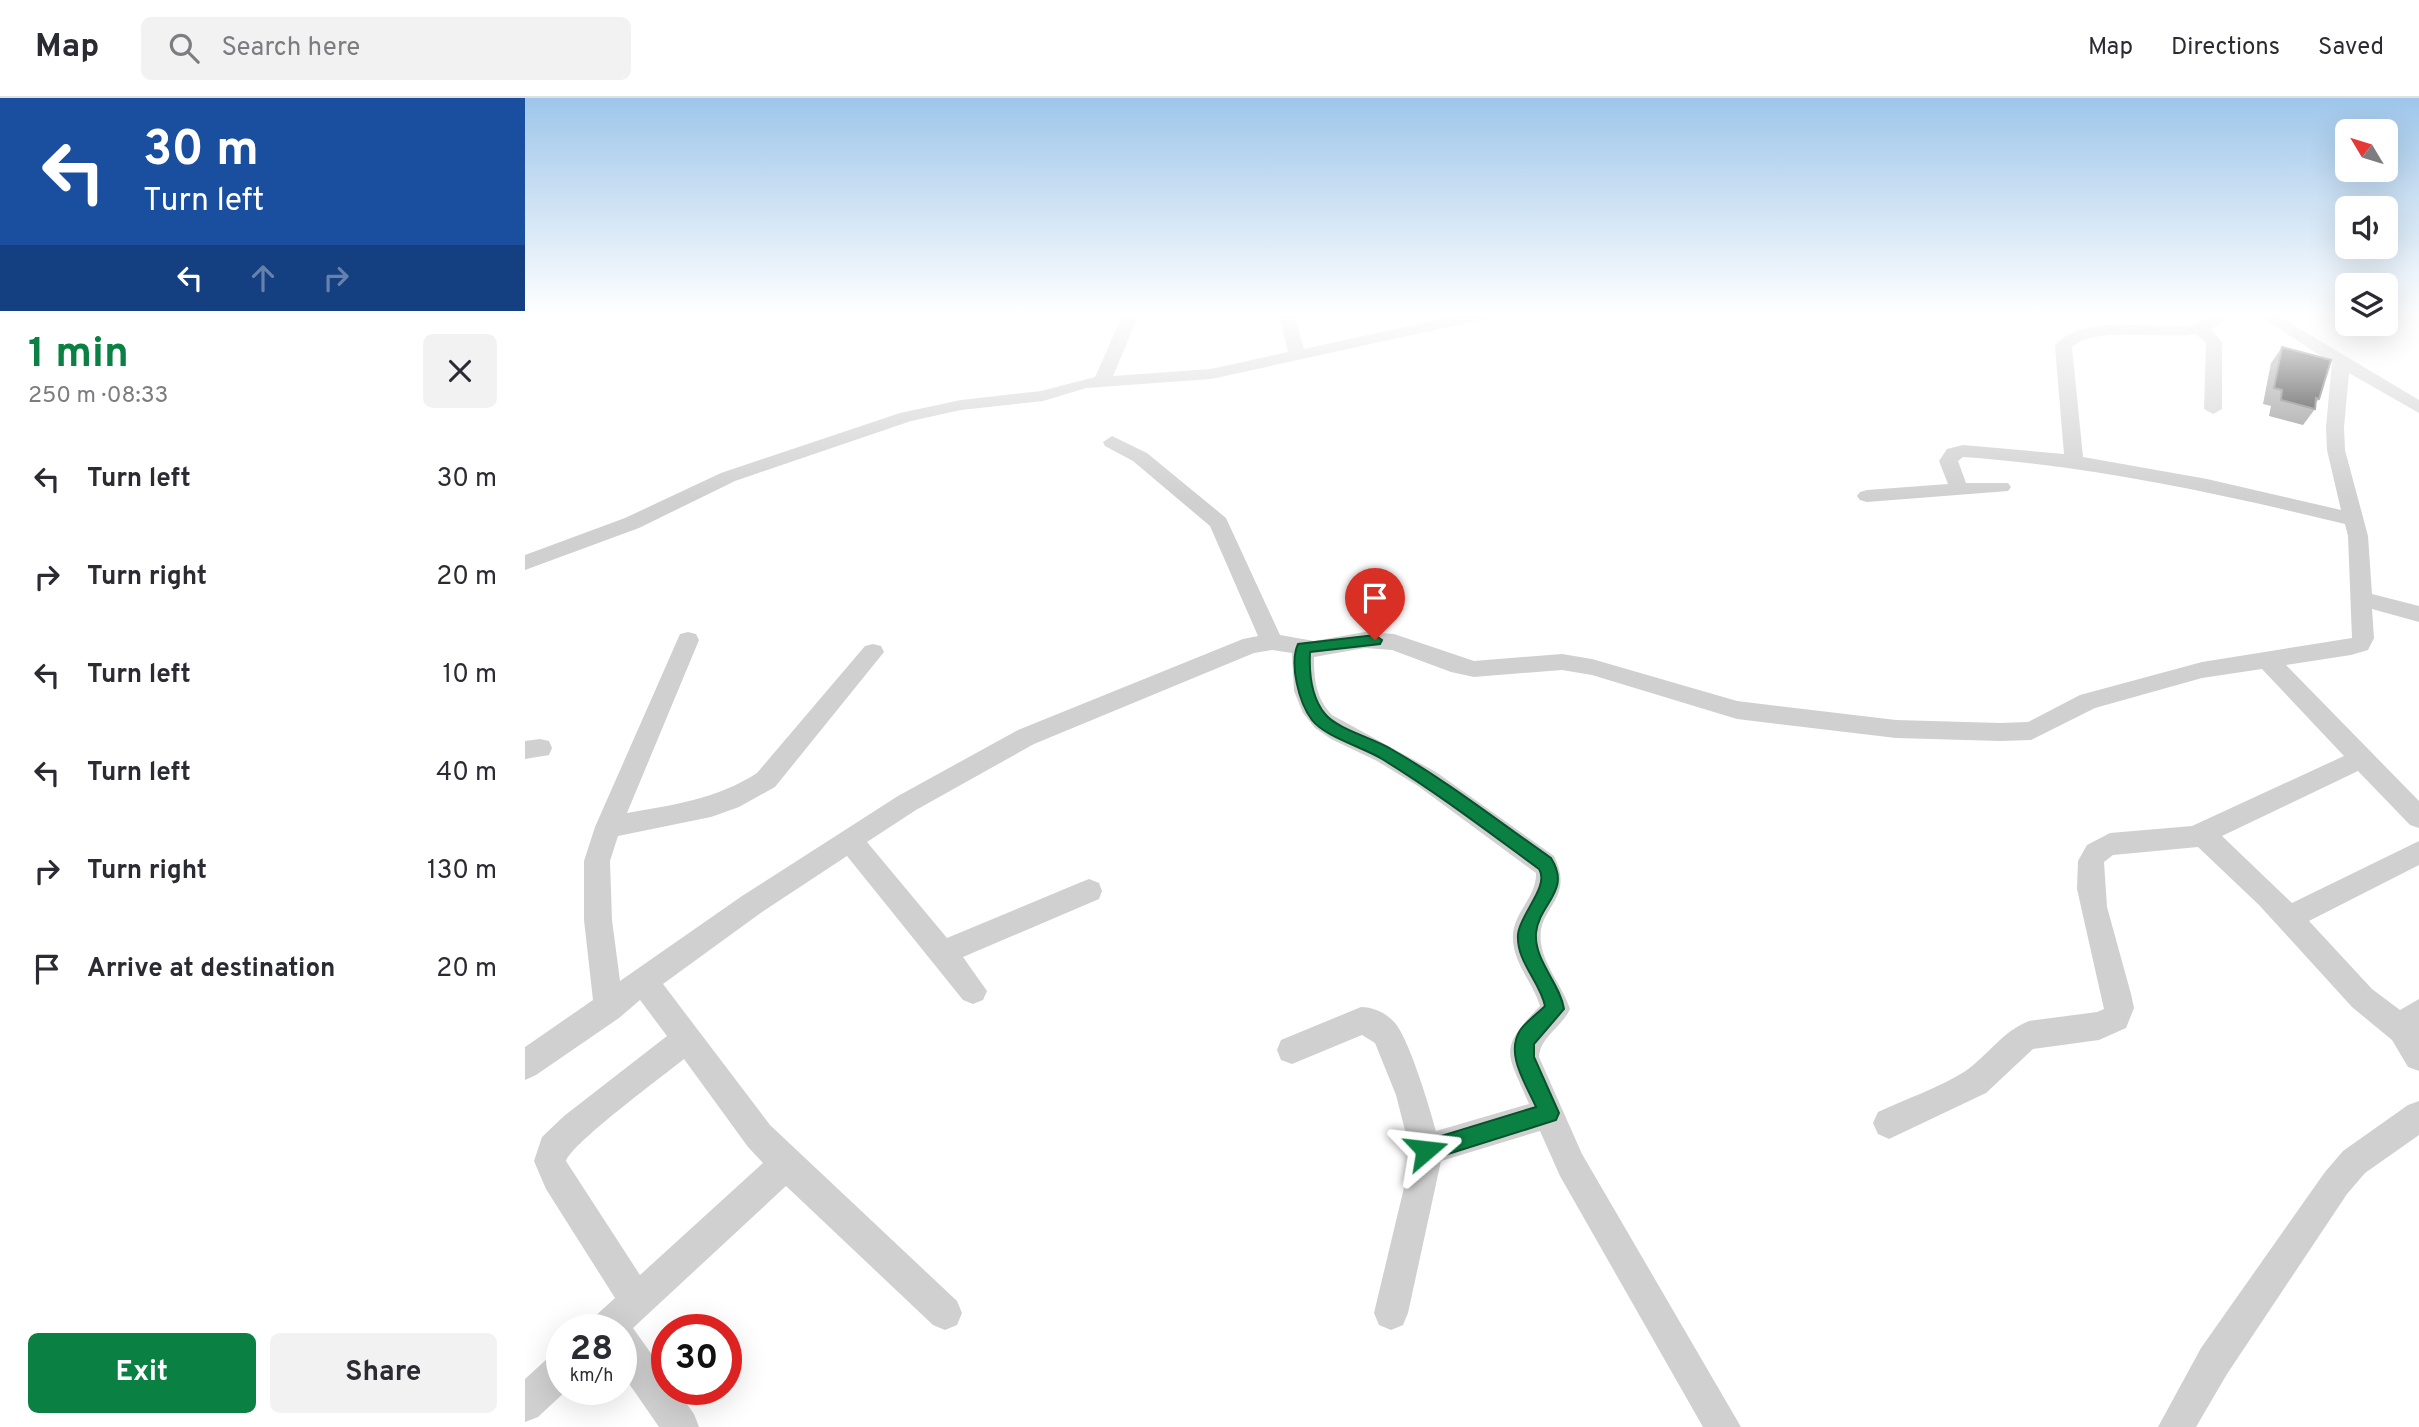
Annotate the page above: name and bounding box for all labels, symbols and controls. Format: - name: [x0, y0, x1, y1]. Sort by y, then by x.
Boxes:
- search box: [141, 17, 631, 80]
- text: Map: [35, 27, 99, 69]
- icon: search: [165, 29, 203, 67]
- text: Search here: [221, 32, 360, 65]
- text: Map: [2088, 33, 2133, 63]
- text: Directions: [2171, 33, 2280, 63]
- text: Saved: [2318, 33, 2384, 63]
- north arrow: [2335, 119, 2397, 182]
- map controls: [2335, 119, 2398, 336]
- text: 30 m: [143, 121, 259, 183]
- icon: left: [28, 126, 119, 217]
- text: Turn left: [143, 182, 264, 222]
- button: sound: [2335, 196, 2398, 259]
- icon: left: [171, 259, 209, 297]
- icon: ahead: [244, 259, 282, 297]
- icon: right: [317, 259, 355, 297]
- button: layers: [2335, 273, 2398, 336]
- text: 1 min: [28, 329, 129, 382]
- button: close: [423, 334, 497, 408]
- text: 250 m · 08:33: [28, 382, 168, 411]
- icon: left: [28, 460, 66, 498]
- text: Turn left: [87, 463, 191, 496]
- text: 30 m: [437, 463, 497, 496]
- icon: right: [28, 558, 66, 596]
- text: Turn right: [87, 561, 207, 594]
- text: 20 m: [436, 561, 497, 594]
- pin: [1345, 568, 1405, 640]
- icon: arrive: [1356, 579, 1394, 617]
- icon: left: [28, 656, 66, 694]
- text: Turn left: [87, 659, 191, 692]
- text: 10 m: [442, 659, 497, 692]
- icon: left: [28, 754, 66, 792]
- text: Turn left: [87, 757, 191, 790]
- text: 40 m: [436, 757, 497, 790]
- icon: right: [28, 852, 66, 890]
- text: Turn right: [87, 855, 207, 888]
- text: 130 m: [427, 855, 497, 888]
- icon: arrive: [28, 950, 66, 988]
- text: Arrive at destination: [87, 953, 335, 986]
- text: 20 m: [436, 953, 497, 986]
- position arrow: [1389, 1113, 1463, 1187]
- speed limit sign: 30: [651, 1314, 742, 1405]
- text: 28: [570, 1328, 613, 1372]
- button: Exit: [28, 1333, 256, 1413]
- button: Share: [270, 1333, 497, 1413]
- text: km/h: [570, 1365, 613, 1388]

